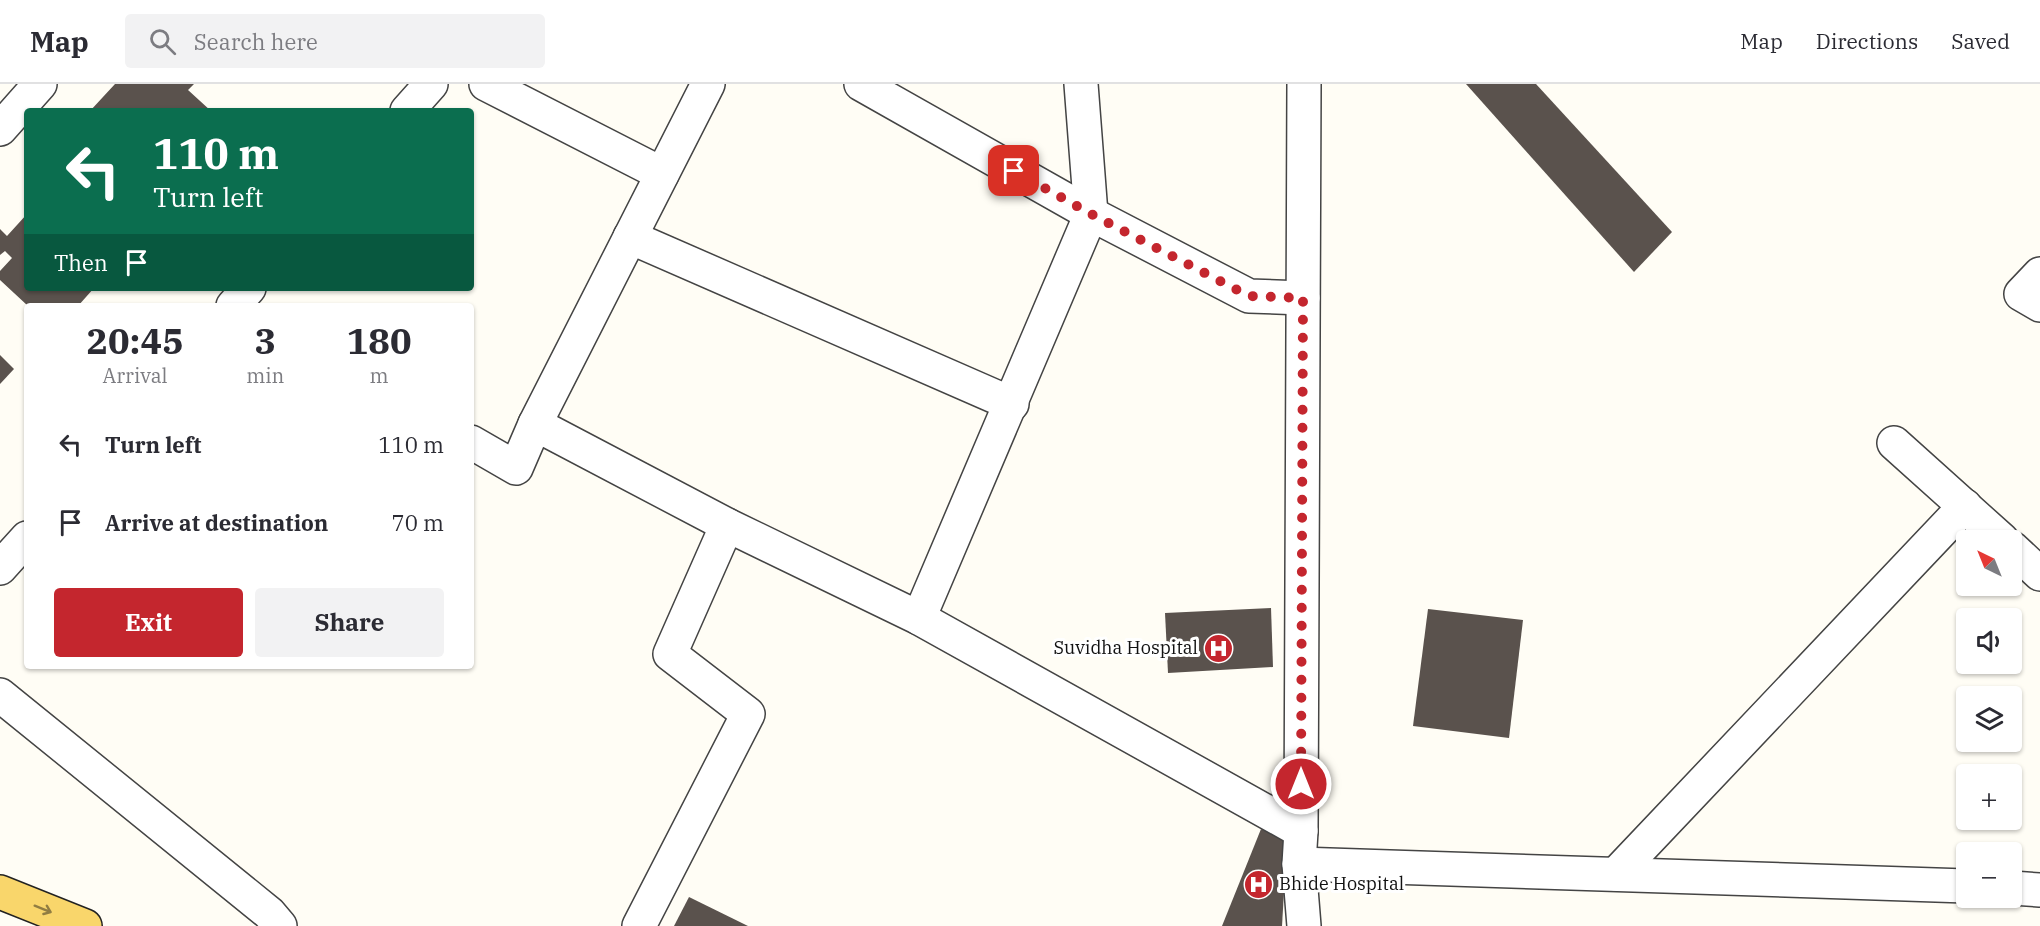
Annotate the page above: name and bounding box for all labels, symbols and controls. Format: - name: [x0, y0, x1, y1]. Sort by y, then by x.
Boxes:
- search box: [125, 14, 545, 68]
- text: Map: [30, 23, 89, 60]
- icon: search: [146, 25, 179, 58]
- text: Search here: [194, 27, 318, 56]
- text: Map: [1740, 27, 1783, 55]
- text: Directions: [1816, 27, 1918, 55]
- text: Saved: [1951, 27, 2010, 55]
- text: 110 m: [153, 126, 279, 181]
- icon: left: [54, 132, 132, 210]
- pin: [988, 145, 1039, 196]
- icon: arrive: [997, 154, 1030, 187]
- text: Turn left: [153, 179, 264, 214]
- icon: arrive: [120, 246, 153, 279]
- text: Then: [54, 248, 108, 277]
- text: 20:45: [86, 317, 184, 364]
- text: 3: [254, 317, 276, 364]
- text: 180: [347, 317, 412, 364]
- text: Arrival: [103, 362, 168, 389]
- text: min: [246, 362, 284, 389]
- text: m: [370, 362, 389, 389]
- icon: left: [54, 428, 87, 461]
- text: Turn left: [105, 430, 201, 459]
- text: 110 m: [378, 430, 444, 459]
- icon: arrive: [54, 506, 87, 539]
- text: Arrive at destination: [105, 508, 328, 537]
- text: 70 m: [392, 508, 444, 537]
- north arrow: [1956, 530, 2022, 596]
- map controls: [1956, 530, 2022, 908]
- button: Exit: [54, 588, 243, 657]
- button: Share: [255, 588, 444, 657]
- button: sound: [1956, 608, 2022, 674]
- hospital icon: Suvidha Hospital: [1203, 632, 1235, 664]
- place label: Suvidha Hospital: [1053, 636, 1198, 659]
- button: layers: [1956, 686, 2022, 752]
- position arrow: [1269, 752, 1333, 816]
- button: +: [1956, 764, 2022, 830]
- button: −: [1956, 842, 2022, 908]
- hospital icon: Bhide Hospital: [1242, 868, 1274, 900]
- place label: Bhide Hospital: [1279, 872, 1404, 895]
- one-way arrow: [33, 904, 51, 915]

